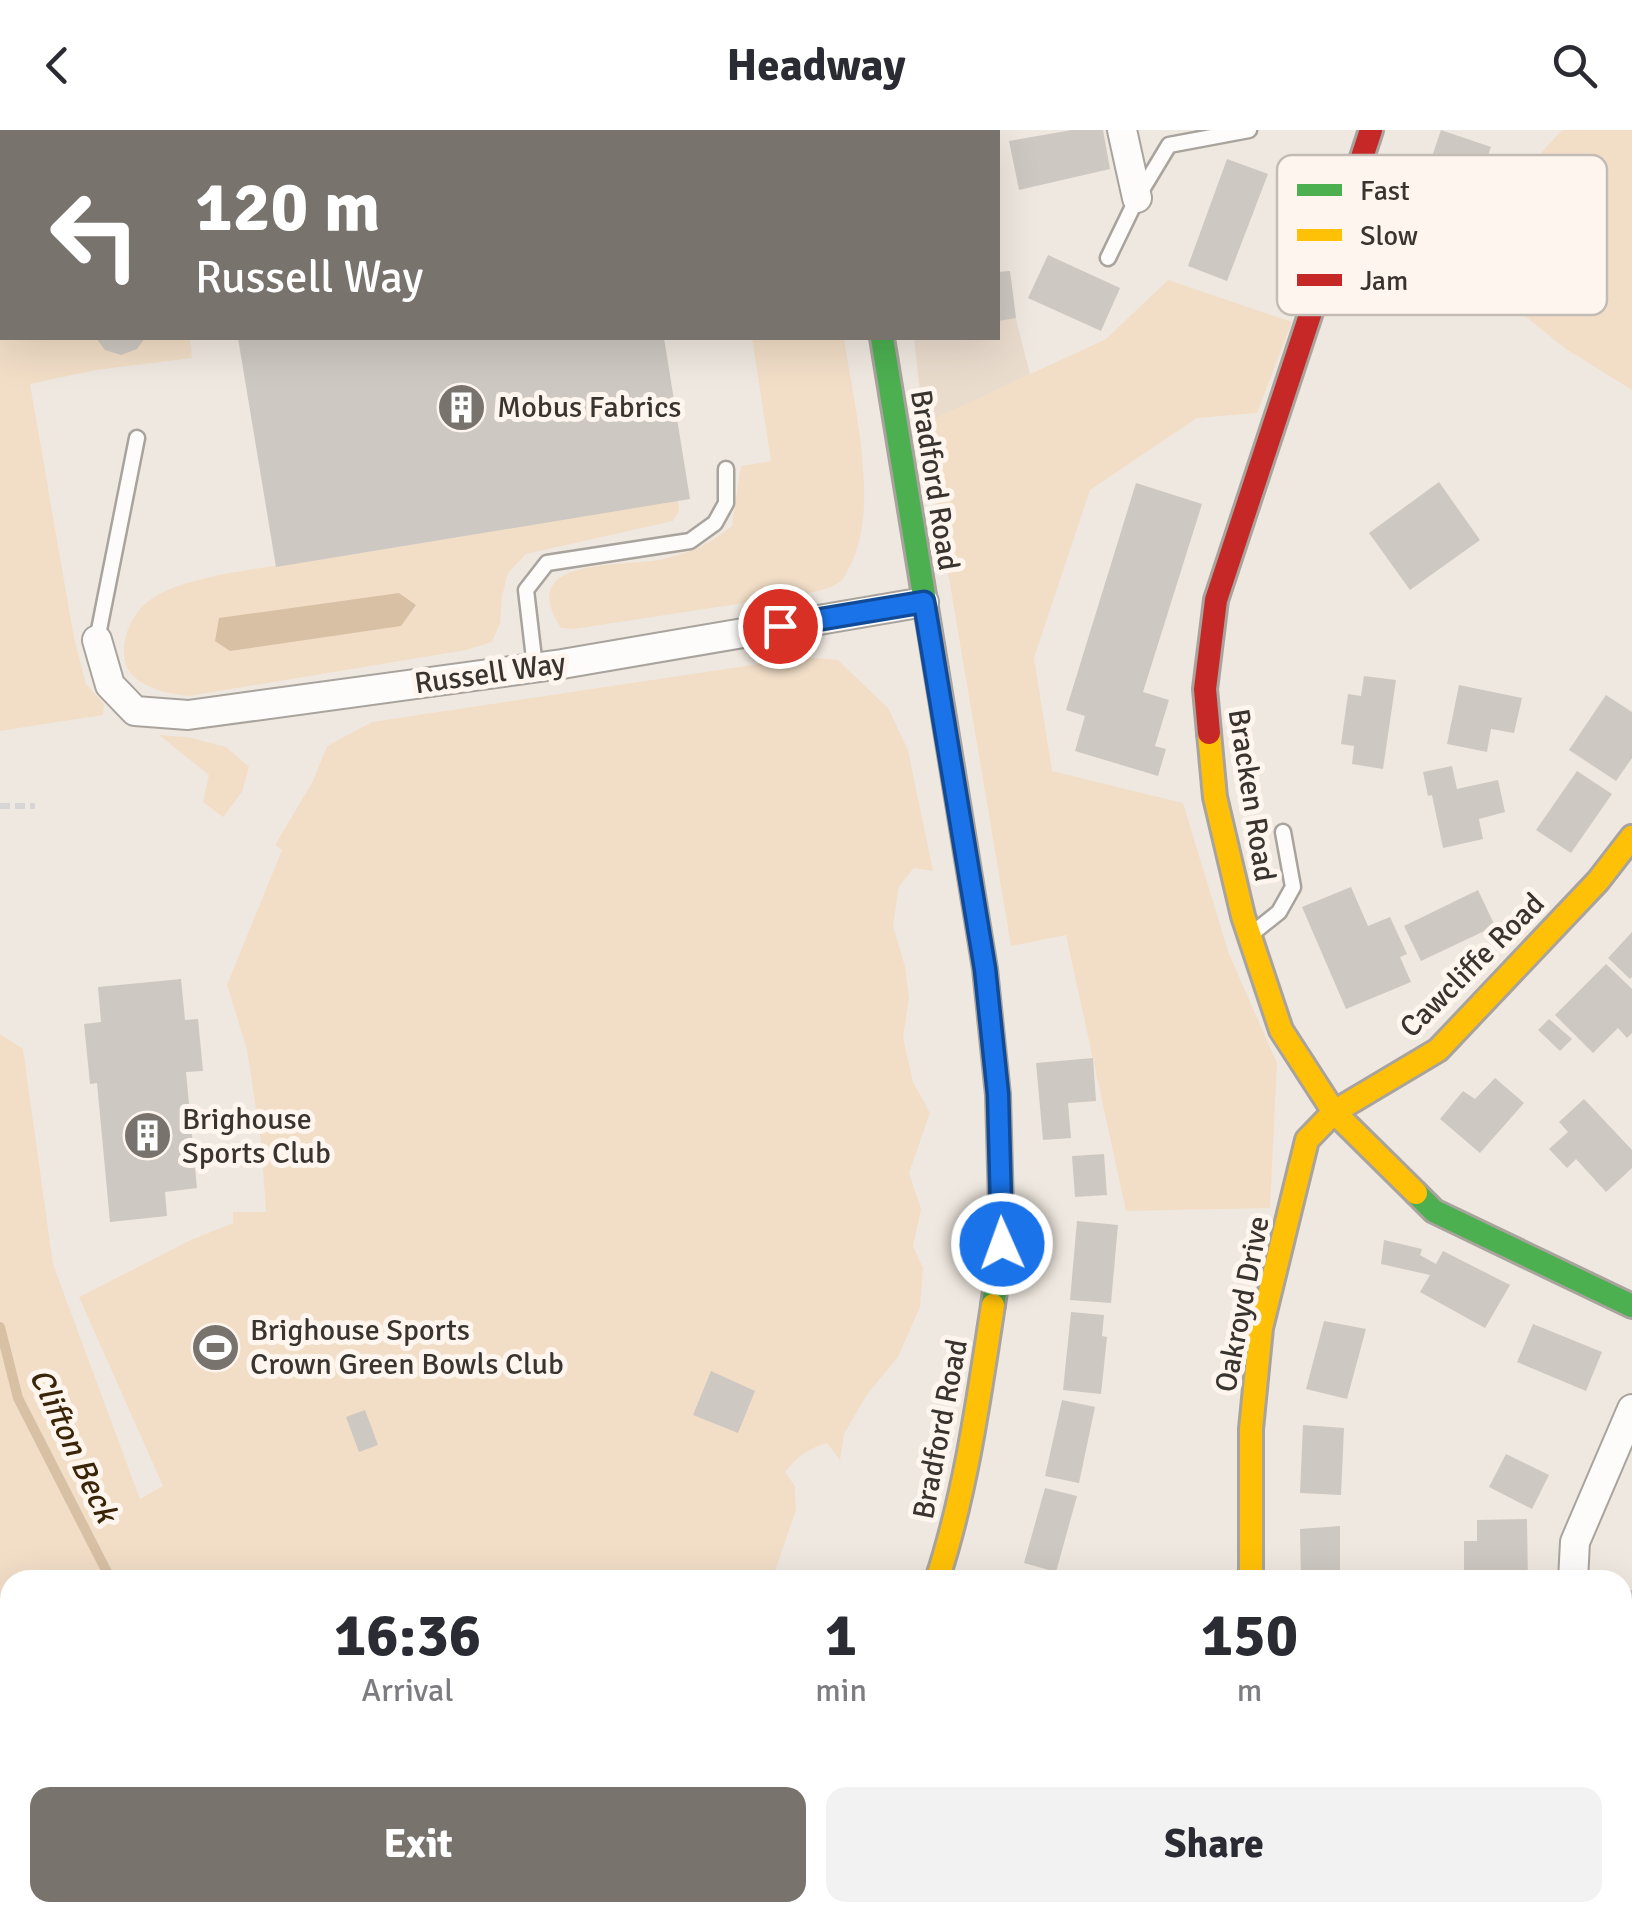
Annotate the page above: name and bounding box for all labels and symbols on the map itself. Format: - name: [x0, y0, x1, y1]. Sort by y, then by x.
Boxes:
- legend: [1277, 155, 1607, 315]
- text: Fast: [1360, 174, 1410, 208]
- text: Slow: [1360, 219, 1418, 253]
- text: Jam: [1360, 264, 1408, 298]
- building icon: Mobus Fabrics: [436, 381, 488, 433]
- street label: Bradford Road: [902, 387, 967, 573]
- place label: Mobus Fabrics: [497, 389, 681, 426]
- pin: [738, 584, 823, 669]
- street label: Russell Way: [412, 645, 568, 702]
- street label: Bracken Road: [1220, 706, 1283, 884]
- street label: Cawcliffe Road: [1392, 885, 1552, 1045]
- place label: Brighouse Sports Club: [182, 1101, 331, 1172]
- building icon: Brighouse Sports Club: [121, 1110, 173, 1162]
- position arrow: [950, 1192, 1054, 1296]
- street label: Oakroyd Drive: [1207, 1213, 1278, 1395]
- place label: Brighouse Sports Crown Green Bowls Club: [250, 1312, 564, 1383]
- sports icon: Brighouse Sports Crown Green Bowls Club: [189, 1321, 241, 1373]
- street label: Bradford Road: [905, 1336, 976, 1522]
- water label: Clifton Beck: [21, 1362, 127, 1531]

